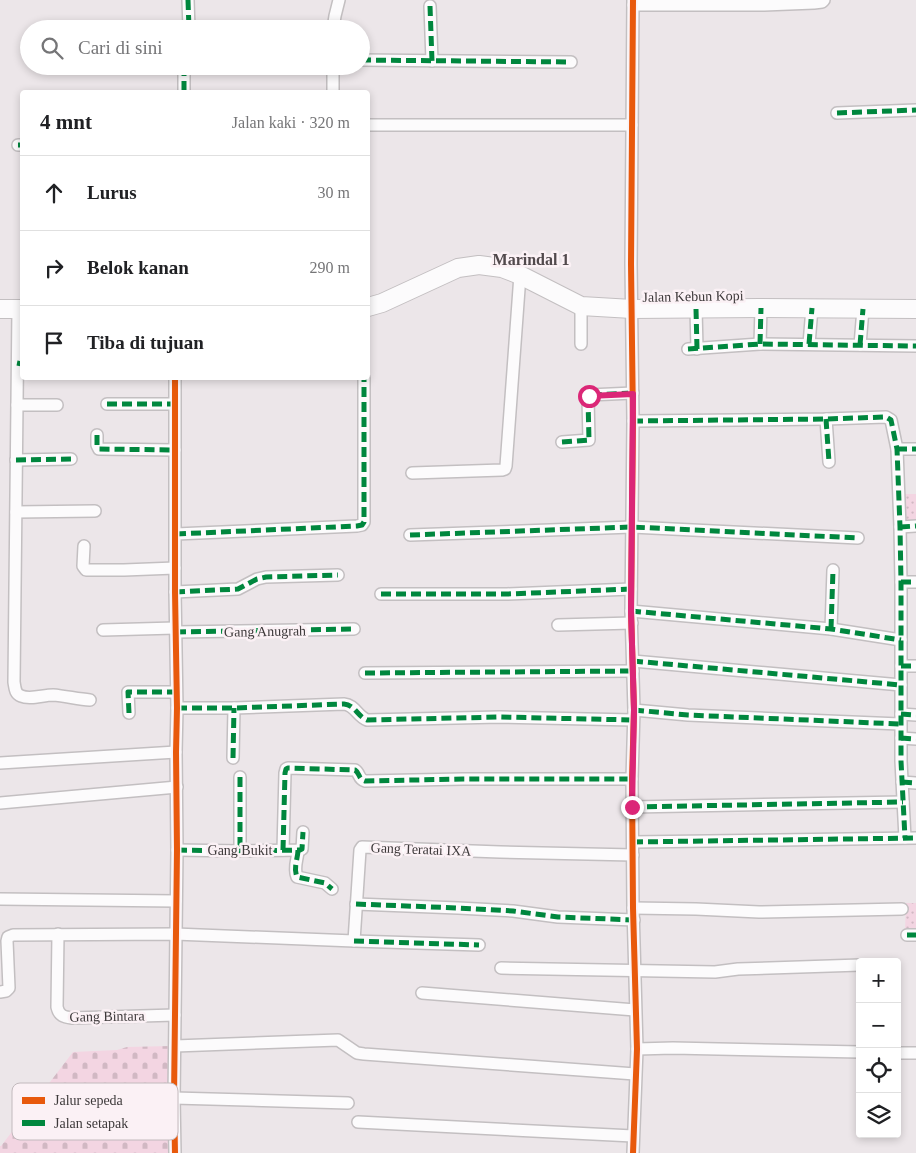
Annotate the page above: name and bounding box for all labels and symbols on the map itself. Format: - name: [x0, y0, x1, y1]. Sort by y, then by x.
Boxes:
- district label: Marindal 1: [493, 251, 569, 268]
- street label: Jalan Kebun Kopi: [642, 288, 744, 305]
- route start: [578, 385, 601, 408]
- street label: Gang Anugrah: [224, 623, 306, 640]
- route end: [621, 796, 644, 819]
- street label: Gang Teratai IXA: [370, 840, 472, 859]
- street label: Gang Bukit: [208, 843, 273, 858]
- street label: Gang Bintara: [69, 1008, 145, 1025]
- legend: [12, 1083, 178, 1140]
- text: Jalur sepeda: [54, 1093, 124, 1108]
- text: Jalan setapak: [54, 1116, 128, 1131]

